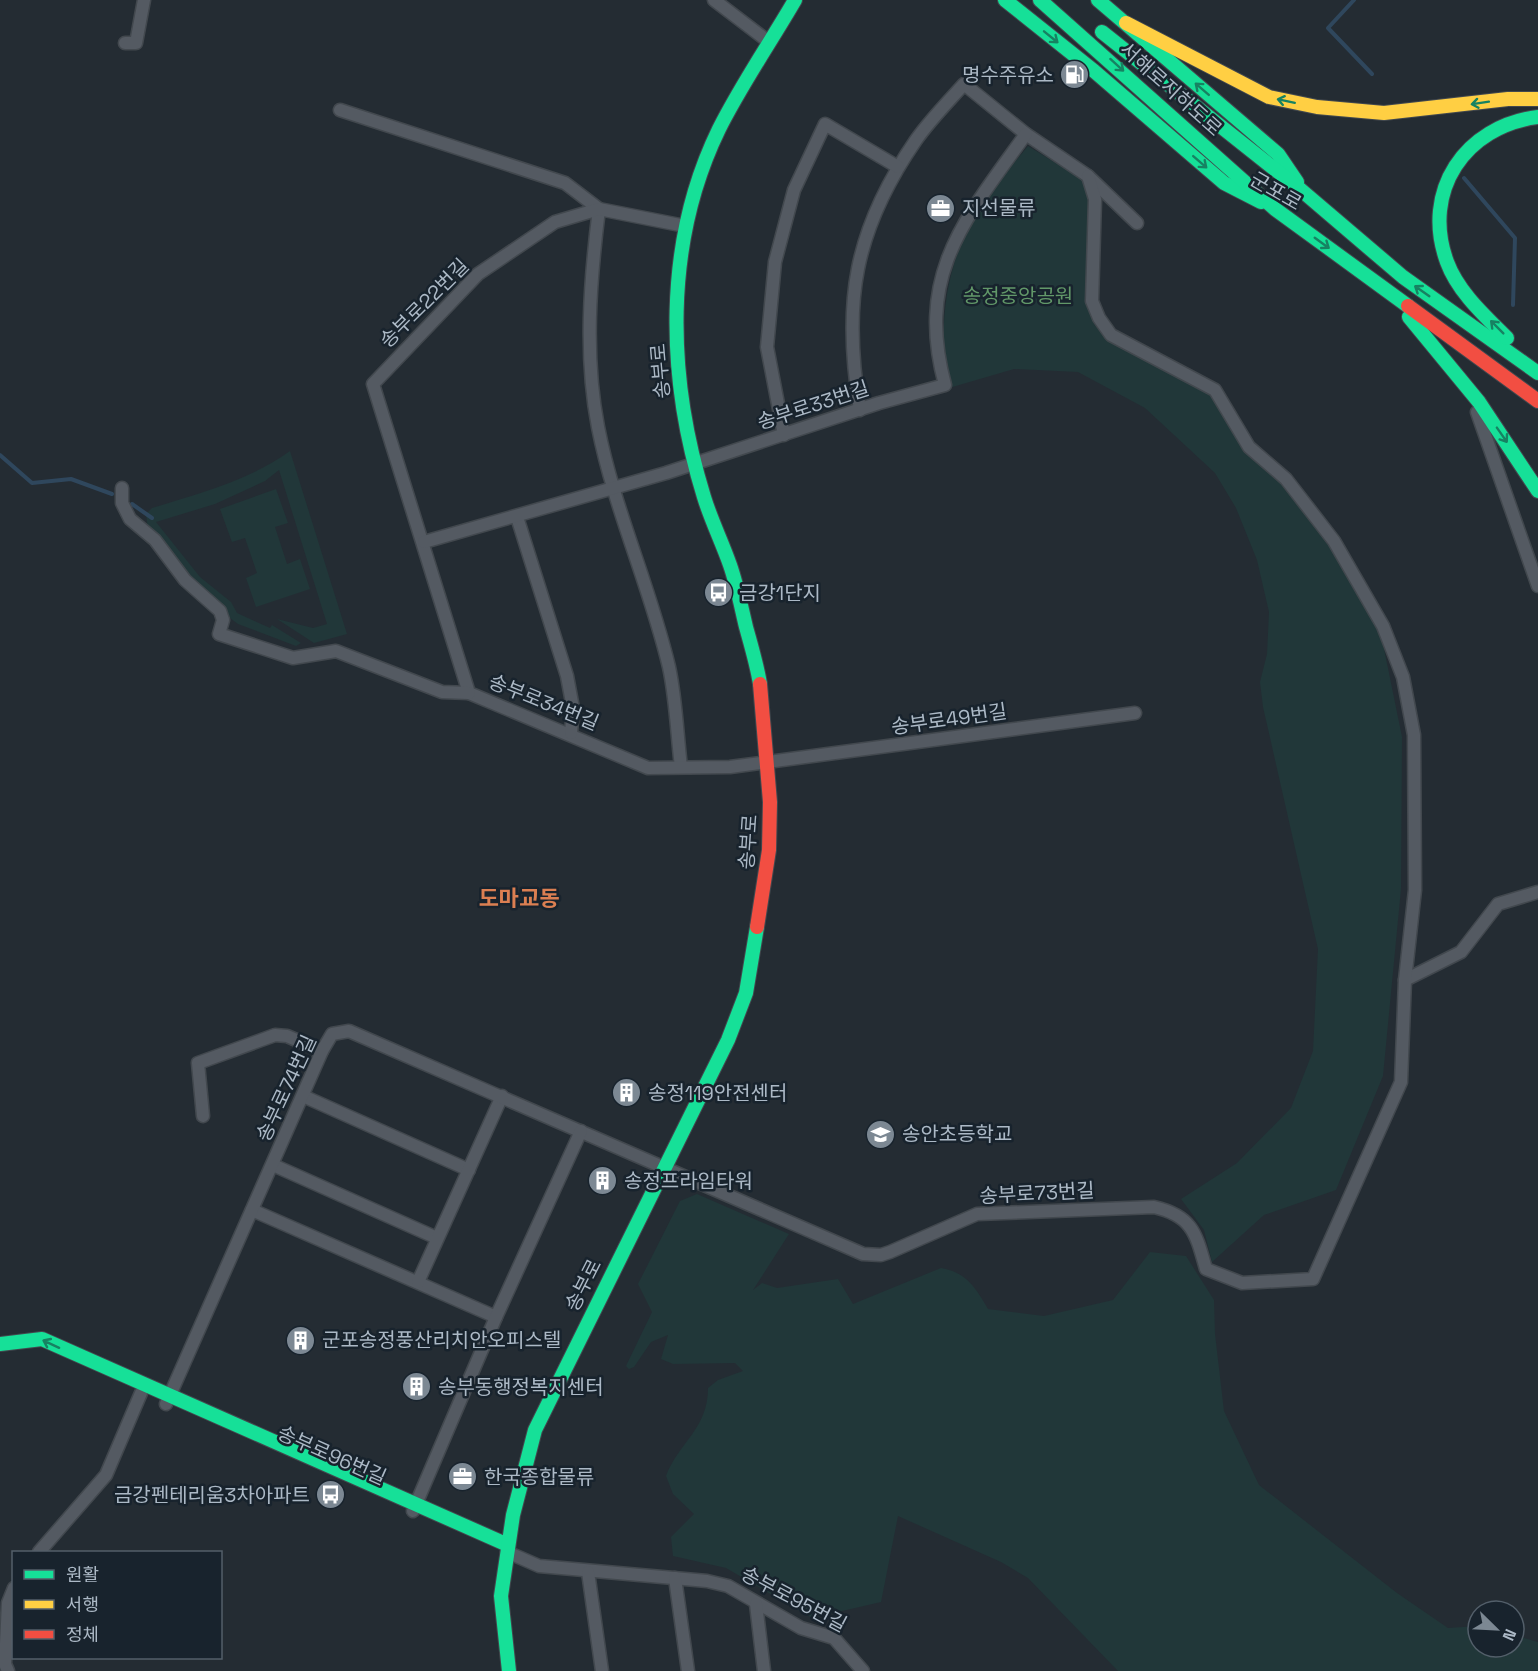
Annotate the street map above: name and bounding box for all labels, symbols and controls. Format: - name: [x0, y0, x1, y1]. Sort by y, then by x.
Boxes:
- one-way arrow: [1043, 30, 1059, 43]
- street label: 서해로지하도로: [1114, 36, 1228, 142]
- one-way arrow: [1109, 58, 1124, 72]
- fuel station icon: 명수주유소: [1059, 59, 1091, 91]
- place label: 명수주유소: [962, 62, 1054, 88]
- one-way arrow: [1195, 82, 1211, 96]
- one-way arrow: [1277, 94, 1296, 106]
- one-way arrow: [1470, 98, 1490, 109]
- one-way arrow: [1192, 156, 1208, 169]
- street label: 군포로: [1246, 166, 1306, 216]
- office icon: 지선물류: [925, 192, 957, 224]
- place label: 지선물류: [962, 195, 1036, 221]
- one-way arrow: [1313, 237, 1329, 250]
- street label: 송부로22번길: [374, 253, 474, 353]
- park label: 송정중앙공원: [963, 283, 1073, 309]
- one-way arrow: [1414, 284, 1430, 297]
- one-way arrow: [1489, 320, 1504, 335]
- street label: 송부로: [645, 342, 675, 400]
- street label: 송부로33번길: [754, 375, 872, 435]
- one-way arrow: [1496, 426, 1508, 442]
- bus stop icon: 금강1단지: [702, 577, 734, 609]
- place label: 금강1단지: [739, 580, 821, 606]
- street label: 송부로34번길: [485, 668, 603, 736]
- street label: 송부로49번길: [889, 698, 1009, 740]
- street label: 송부로: [733, 814, 763, 870]
- district label: 도마교동: [479, 884, 559, 912]
- street label: 송부로74번길: [250, 1031, 322, 1145]
- building icon: 송정119안전센터: [611, 1077, 643, 1109]
- place label: 송정119안전센터: [648, 1080, 787, 1106]
- school or university icon: 송안초등학교: [865, 1118, 897, 1150]
- place label: 송안초등학교: [902, 1121, 1012, 1147]
- building icon: 송정프라임타워: [587, 1165, 619, 1197]
- place label: 송정프라임타워: [624, 1168, 753, 1194]
- street label: 송부로73번길: [979, 1177, 1095, 1209]
- street label: 송부로: [559, 1255, 607, 1315]
- building icon: 군포송정풍산리치안오피스텔: [285, 1324, 317, 1356]
- place label: 군포송정풍산리치안오피스텔: [322, 1327, 561, 1353]
- one-way arrow: [42, 1337, 60, 1349]
- building icon: 송부동행정복지센터: [401, 1371, 433, 1403]
- place label: 송부동행정복지센터: [438, 1374, 604, 1400]
- street label: 송부로96번길: [274, 1419, 390, 1491]
- office icon: 한국종합물류: [447, 1461, 479, 1493]
- place label: 한국종합물류: [484, 1464, 594, 1490]
- bus stop icon: 금강펜테리움3차아파트: [315, 1479, 347, 1511]
- place label: 금강펜테리움3차아파트: [114, 1482, 310, 1508]
- legend: [12, 1551, 222, 1659]
- street label: 송부로95번길: [737, 1560, 851, 1638]
- text: 원활: [66, 1563, 99, 1586]
- text: 서행: [66, 1593, 99, 1616]
- north arrow: [1466, 1599, 1526, 1659]
- text: 정체: [66, 1623, 99, 1646]
- text: N: [1497, 1626, 1521, 1644]

